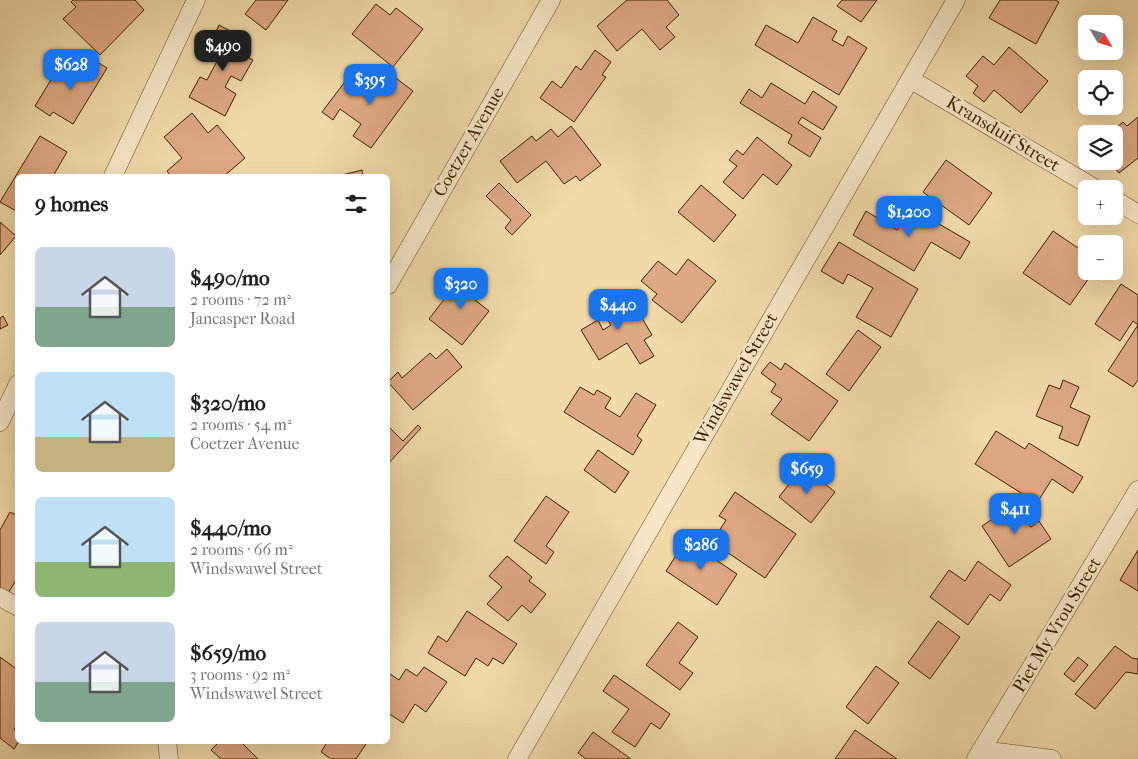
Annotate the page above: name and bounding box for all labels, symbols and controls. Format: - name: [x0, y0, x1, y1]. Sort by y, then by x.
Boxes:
- north arrow: [1078, 15, 1122, 60]
- map controls: [1078, 15, 1123, 280]
- pin: $490: [193, 30, 253, 72]
- text: $490: [205, 36, 241, 55]
- pin: $628: [41, 48, 101, 91]
- text: $628: [54, 55, 88, 74]
- pin: $395: [340, 64, 400, 106]
- text: $395: [355, 70, 385, 89]
- button: locate: [1078, 70, 1123, 115]
- street label: Coetzer Avenue: [429, 83, 509, 201]
- street label: Kransduif Street: [942, 92, 1064, 176]
- button: layers: [1078, 125, 1123, 170]
- button: +: [1078, 180, 1123, 225]
- icon: filters: [342, 190, 370, 218]
- text: 9 homes: [35, 192, 108, 216]
- pin: $1,200: [868, 196, 950, 238]
- text: $1,200: [887, 202, 931, 221]
- button: −: [1078, 235, 1123, 280]
- text: $490/mo: [190, 266, 270, 290]
- icon: home: [75, 267, 135, 327]
- pin: $320: [431, 268, 491, 310]
- text: $320: [445, 274, 477, 293]
- pin: $440: [588, 288, 648, 331]
- text: 2 rooms · 72 m²: [190, 290, 291, 309]
- text: $440: [600, 295, 636, 314]
- text: Jancasper Road: [190, 309, 295, 328]
- street label: Windswawel Street: [689, 309, 783, 450]
- text: $320/mo: [190, 391, 266, 415]
- icon: home: [75, 392, 135, 452]
- text: 2 rooms · 54 m²: [190, 415, 291, 434]
- text: Coetzer Avenue: [190, 434, 299, 453]
- pin: $659: [777, 452, 837, 495]
- text: $659: [791, 459, 823, 478]
- pin: $411: [985, 492, 1045, 535]
- text: $411: [1000, 499, 1030, 518]
- text: $440/mo: [190, 516, 271, 540]
- icon: home: [75, 517, 135, 577]
- pin: $286: [671, 528, 731, 571]
- text: $286: [684, 535, 718, 554]
- text: 2 rooms · 66 m²: [190, 540, 292, 559]
- street label: Piet My Vrou Street: [1008, 553, 1106, 696]
- text: Windswawel Street: [190, 559, 322, 578]
- text: $659/mo: [190, 641, 266, 665]
- icon: home: [75, 642, 135, 702]
- text: 3 rooms · 92 m²: [190, 665, 290, 684]
- text: Windswawel Street: [190, 684, 322, 703]

